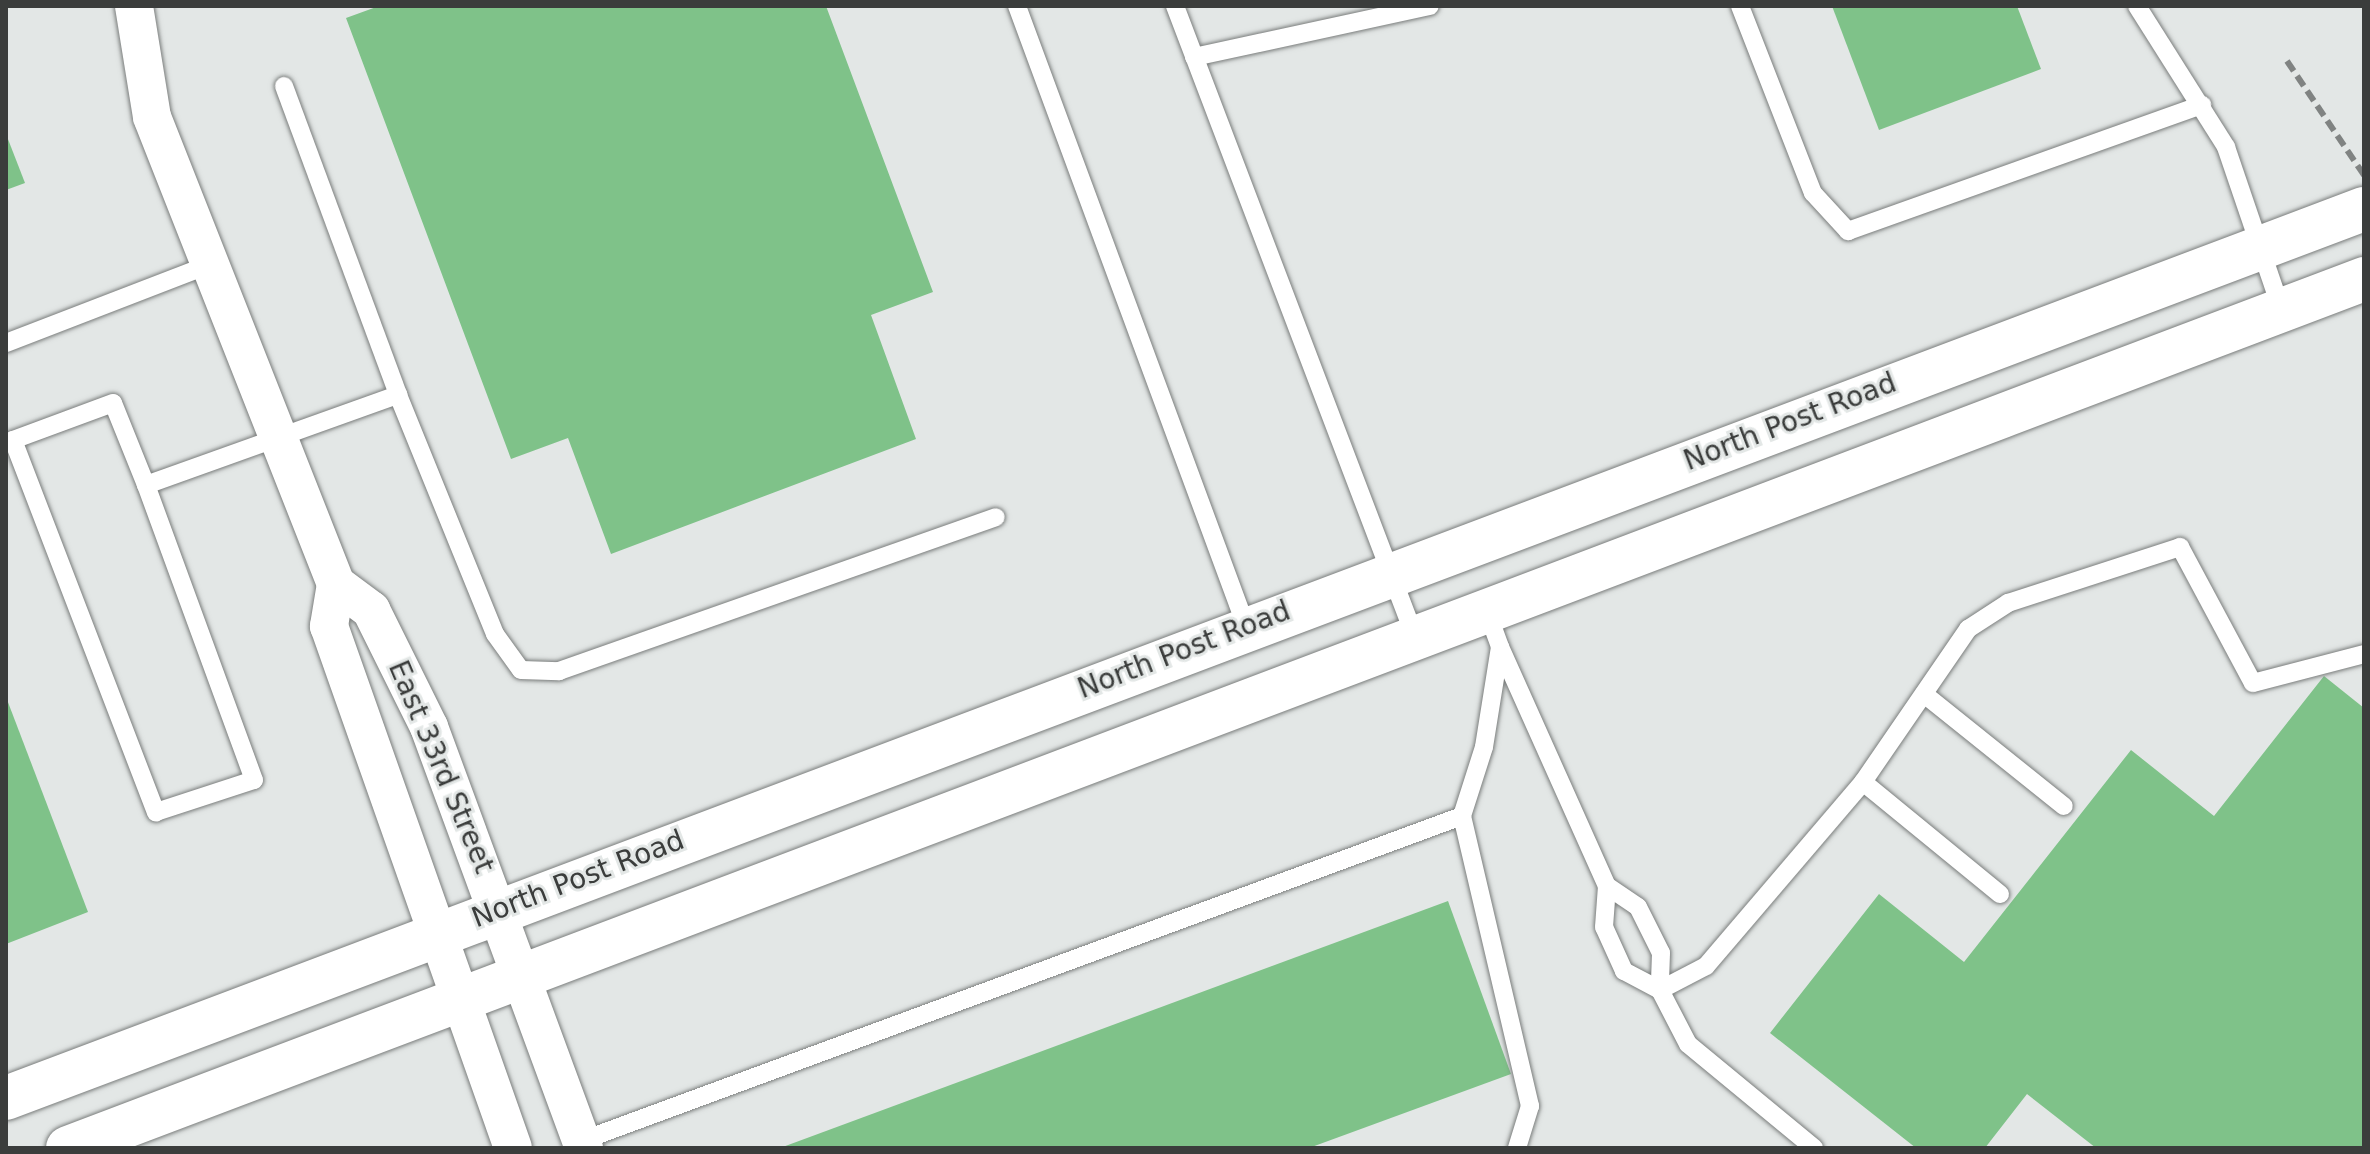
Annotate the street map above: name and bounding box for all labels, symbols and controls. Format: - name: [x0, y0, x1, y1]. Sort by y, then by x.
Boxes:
- street label: North Post Road: [1679, 366, 1901, 478]
- street label: North Post Road: [1073, 594, 1295, 706]
- street label: East 33rd Street: [381, 656, 501, 878]
- street label: North Post Road: [467, 823, 689, 935]

